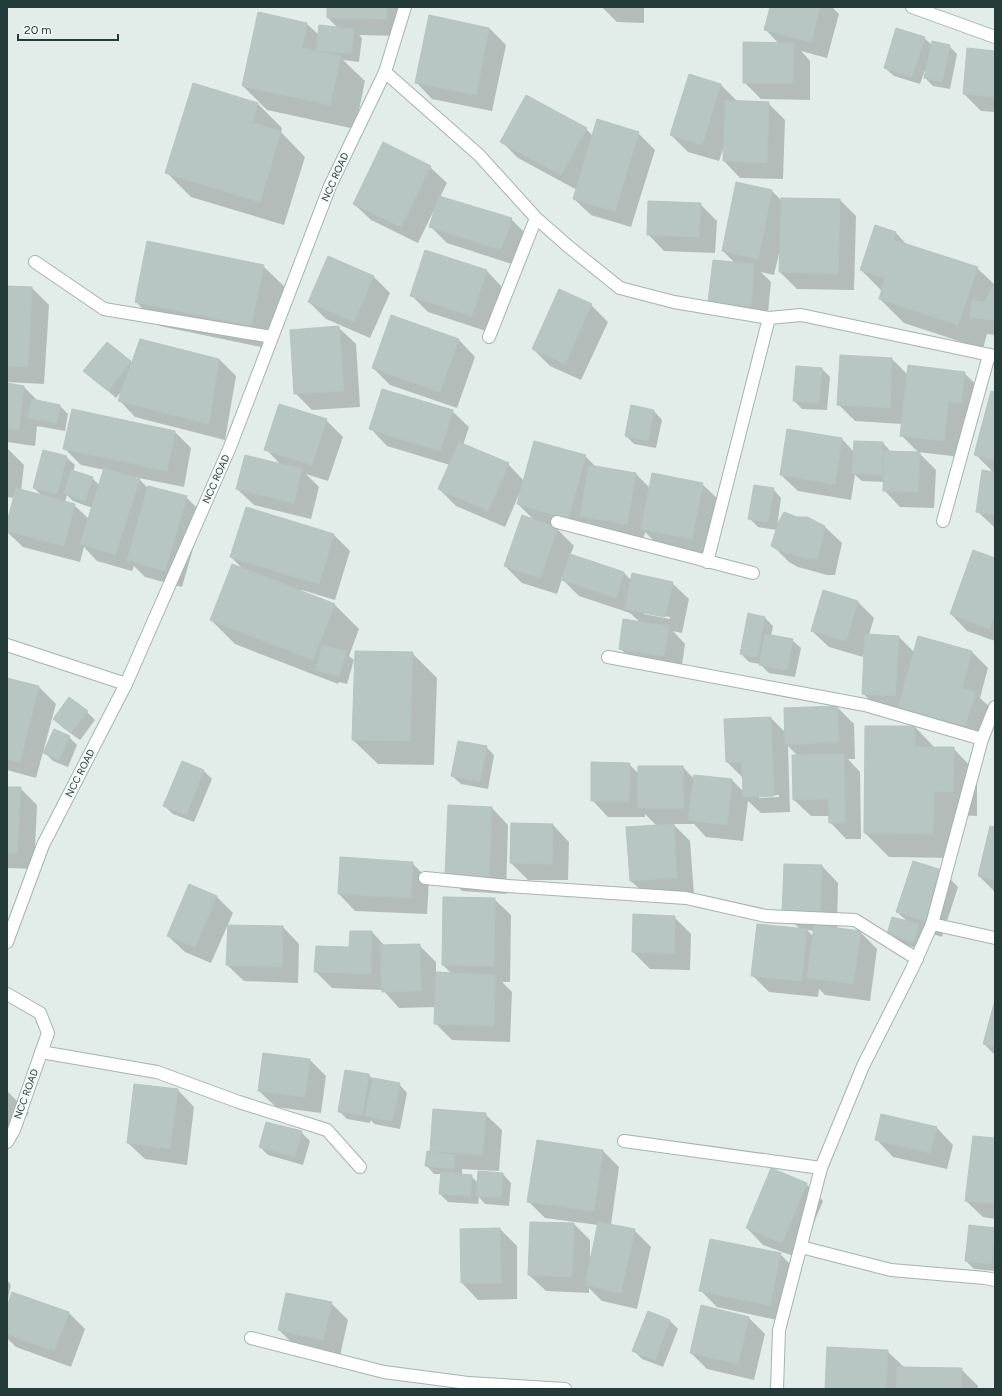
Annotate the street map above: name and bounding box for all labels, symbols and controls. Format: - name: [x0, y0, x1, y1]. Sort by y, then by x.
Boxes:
- scale bar: [18, 16, 118, 42]
- text: 20 m: [24, 23, 52, 37]
- street label: NCC ROAD: [318, 150, 352, 204]
- street label: NCC ROAD: [199, 452, 233, 506]
- street label: NCC ROAD: [62, 747, 98, 799]
- street label: NCC ROAD: [11, 1067, 41, 1121]

